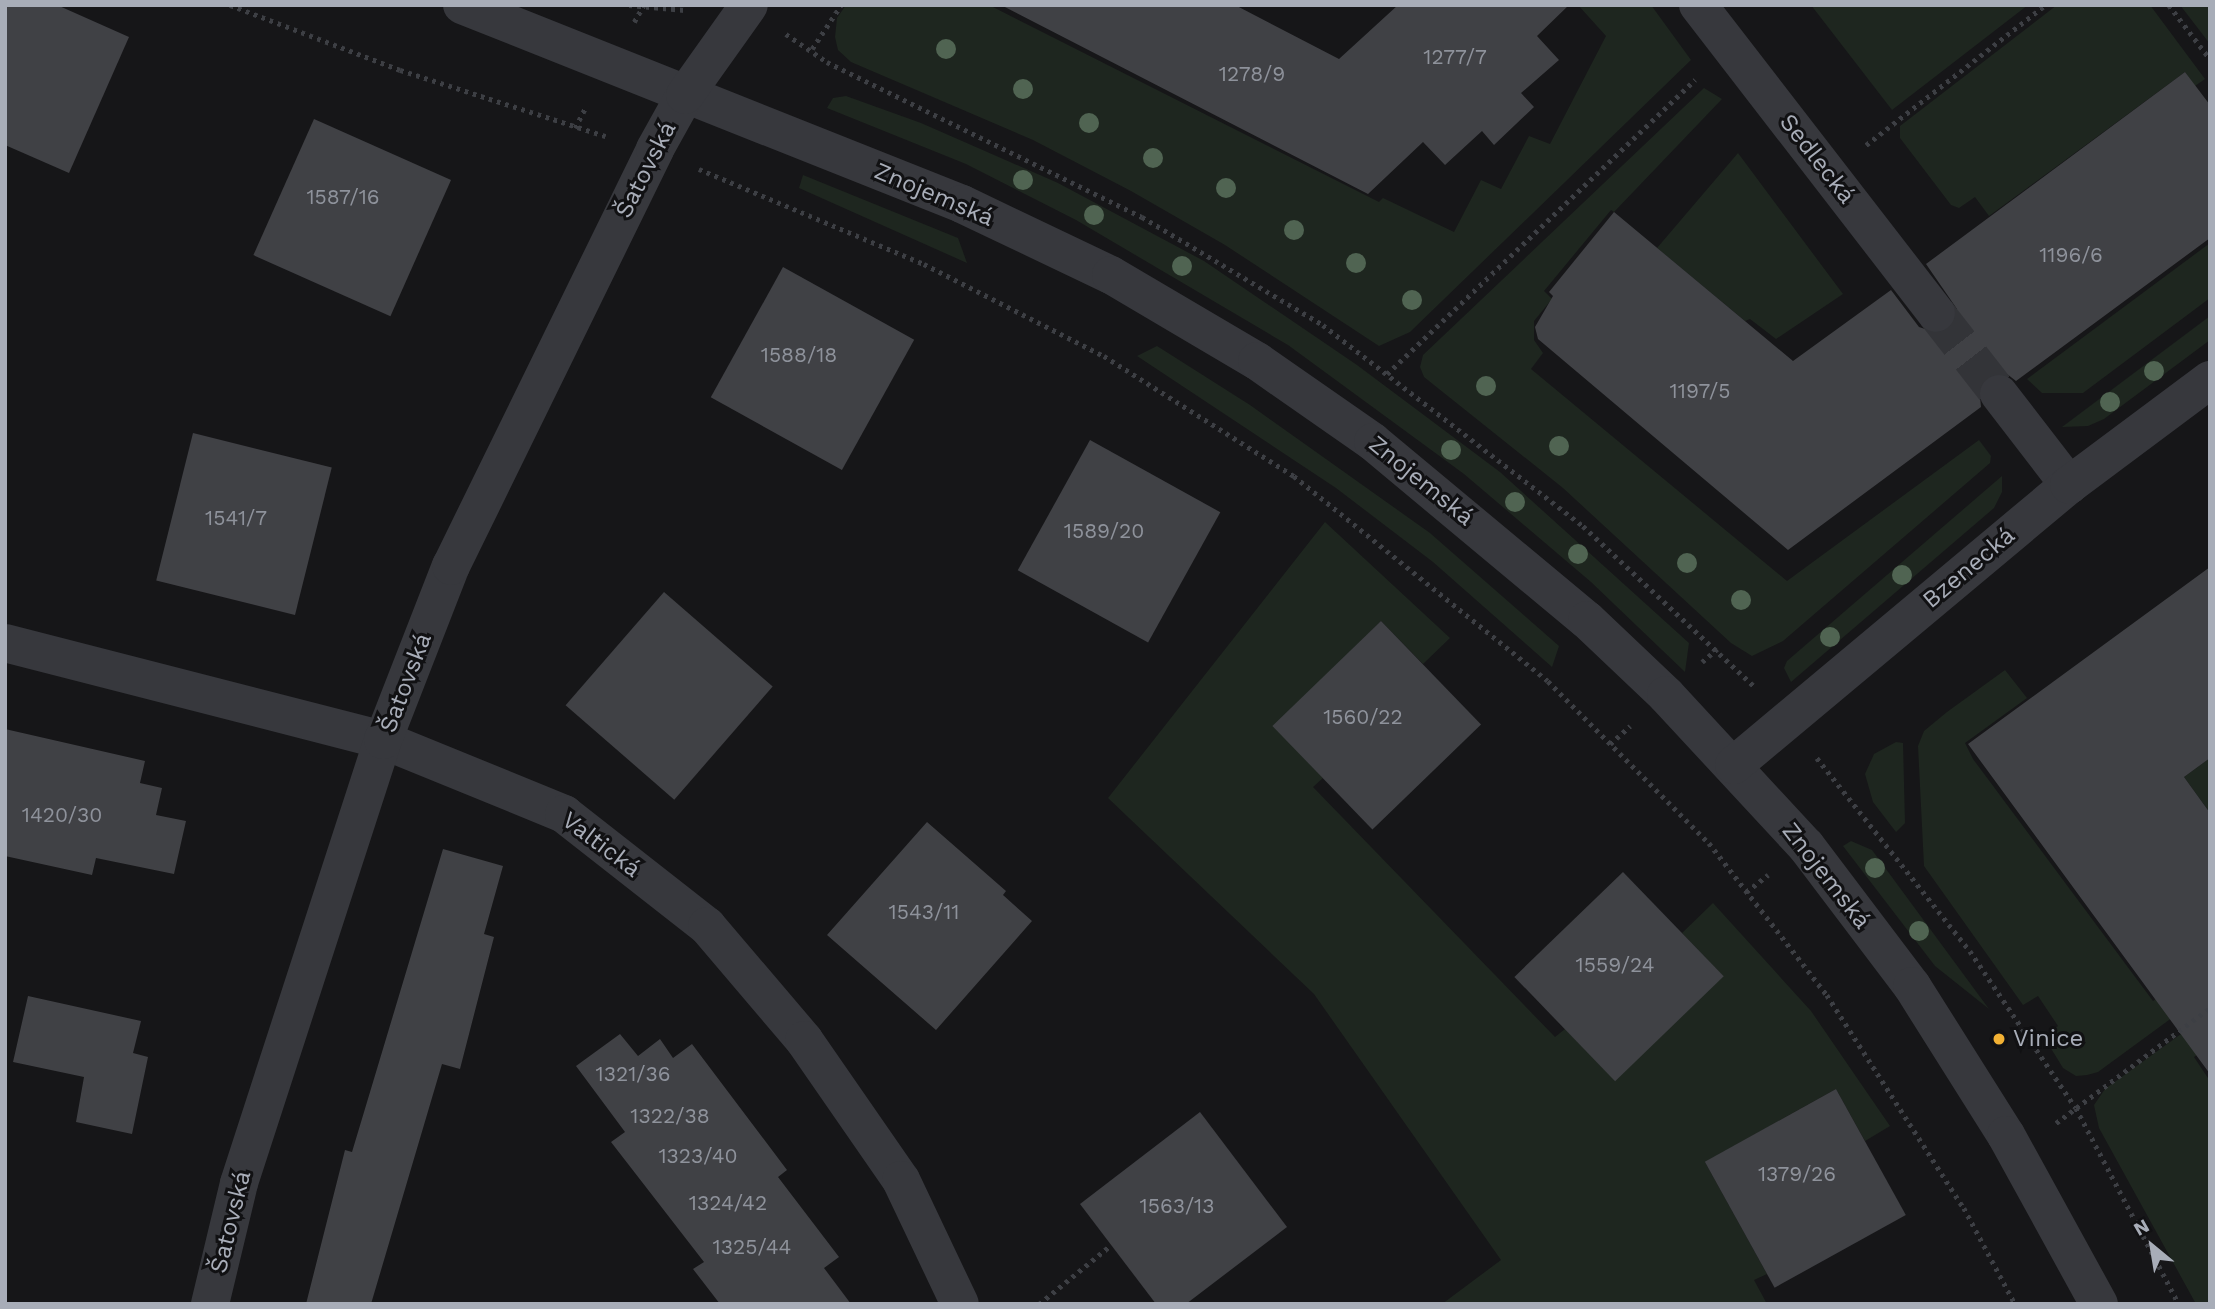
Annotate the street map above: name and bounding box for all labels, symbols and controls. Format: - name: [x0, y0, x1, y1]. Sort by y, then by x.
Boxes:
- house number: 1277/7: [1423, 44, 1487, 70]
- house number: 1278/9: [1219, 61, 1285, 87]
- street label: Sedlecká: [1773, 108, 1861, 210]
- street label: Šatovská: [609, 117, 683, 223]
- street label: Znojemská: [870, 157, 998, 233]
- house number: 1587/16: [306, 184, 380, 210]
- house number: 1196/6: [2039, 242, 2103, 268]
- house number: 1588/18: [761, 342, 837, 368]
- house number: 1197/5: [1670, 378, 1730, 404]
- street label: Znojemská: [1363, 430, 1479, 532]
- house number: 1541/7: [205, 505, 267, 531]
- house number: 1589/20: [1064, 518, 1144, 544]
- street label: Bzenecká: [1917, 521, 2021, 615]
- street label: Šatovská: [374, 629, 438, 737]
- house number: 1560/22: [1323, 704, 1403, 730]
- house number: 1420/30: [22, 802, 102, 828]
- street label: Valtická: [556, 806, 646, 884]
- street label: Znojemská: [1776, 817, 1876, 935]
- house number: 1543/11: [888, 899, 960, 925]
- house number: 1559/24: [1576, 952, 1654, 978]
- place label: Vinice: [2013, 1025, 2083, 1053]
- marker: Vinice: [1991, 1031, 2007, 1047]
- house number: 1321/36: [595, 1061, 671, 1087]
- house number: 1322/38: [630, 1103, 710, 1129]
- house number: 1323/40: [658, 1143, 738, 1169]
- house number: 1379/26: [1758, 1161, 1836, 1187]
- street label: Šatovská: [204, 1168, 258, 1276]
- house number: 1324/42: [689, 1190, 767, 1216]
- house number: 1563/13: [1139, 1193, 1215, 1219]
- north arrow: [2117, 1211, 2187, 1281]
- text: N: [2129, 1214, 2153, 1241]
- house number: 1325/44: [713, 1234, 791, 1260]

